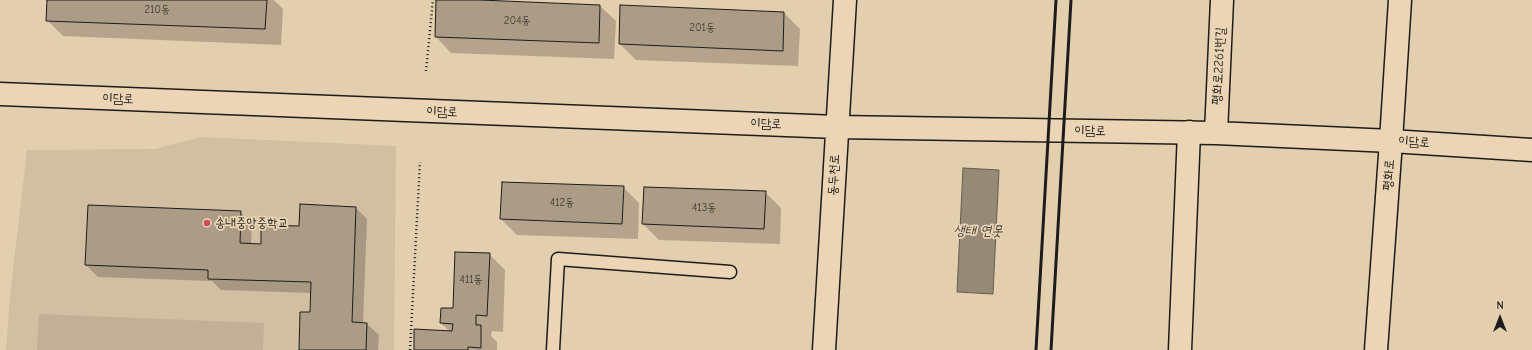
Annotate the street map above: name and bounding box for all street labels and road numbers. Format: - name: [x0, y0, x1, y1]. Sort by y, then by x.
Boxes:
- street label: 평화로2261번길: [1209, 27, 1229, 105]
- street label: 이담로: [102, 91, 134, 107]
- street label: 이담로: [426, 104, 458, 120]
- street label: 이담로: [750, 116, 782, 132]
- street label: 이담로: [1074, 123, 1106, 139]
- street label: 이담로: [1398, 133, 1430, 151]
- street label: 동두천로: [825, 154, 843, 196]
- street label: 평화로: [1380, 159, 1398, 191]

